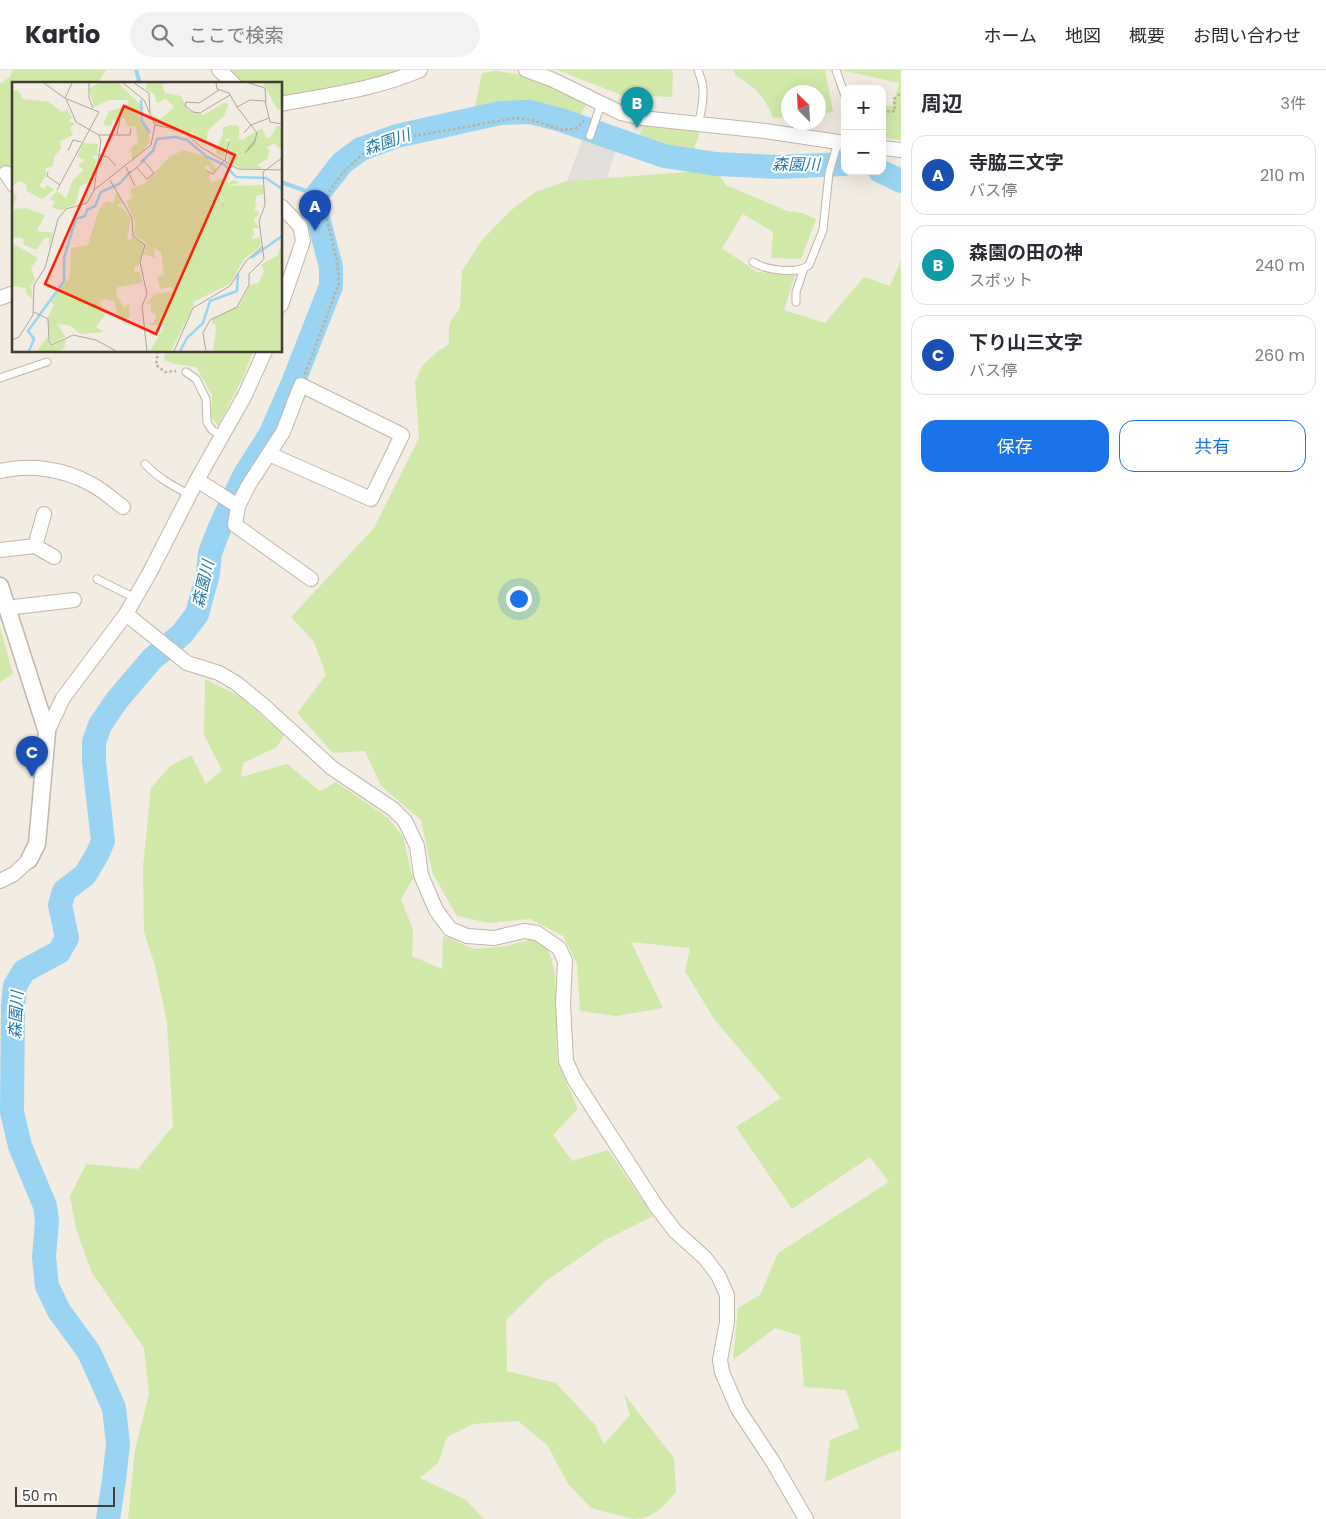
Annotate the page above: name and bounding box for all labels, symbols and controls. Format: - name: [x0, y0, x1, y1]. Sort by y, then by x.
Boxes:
- search box: [130, 12, 480, 57]
- text: Kartio: [25, 18, 100, 51]
- icon: search: [148, 21, 176, 49]
- text: ここで検索: [188, 22, 283, 49]
- text: ホーム: [984, 23, 1037, 48]
- text: 地図: [1065, 23, 1101, 48]
- text: 概要: [1129, 23, 1165, 48]
- text: お問い合わせ: [1193, 23, 1301, 48]
- inset map: [12, 82, 282, 352]
- north arrow: [781, 85, 826, 130]
- map controls: [841, 85, 886, 175]
- button: +: [841, 85, 886, 130]
- pin: B: [621, 87, 653, 128]
- text: 周辺: [921, 89, 963, 118]
- text: 3件: [1281, 92, 1306, 115]
- water label: 森園川: [361, 123, 415, 161]
- button: −: [841, 130, 886, 175]
- text: 寺脇三文字: [969, 149, 1064, 176]
- water label: 森園川: [772, 153, 822, 176]
- text: A: [932, 164, 944, 187]
- text: 210 m: [1260, 164, 1305, 187]
- text: バス停: [969, 179, 1017, 202]
- pin: A: [299, 190, 331, 231]
- text: 森園の田の神: [969, 239, 1083, 266]
- text: B: [933, 254, 943, 277]
- text: 240 m: [1255, 254, 1305, 277]
- text: スポット: [969, 269, 1033, 292]
- text: 下り山三文字: [969, 329, 1083, 356]
- text: C: [932, 344, 944, 367]
- text: 260 m: [1255, 344, 1305, 367]
- text: バス停: [969, 359, 1017, 382]
- button: 保存: [921, 420, 1109, 472]
- button: 共有: [1119, 420, 1306, 472]
- water label: 森園川: [186, 556, 220, 610]
- your location: [506, 586, 532, 612]
- pin: C: [16, 736, 48, 777]
- water label: 森園川: [3, 988, 29, 1040]
- scale bar: [15, 1484, 115, 1507]
- text: 50 m: [22, 1486, 58, 1506]

